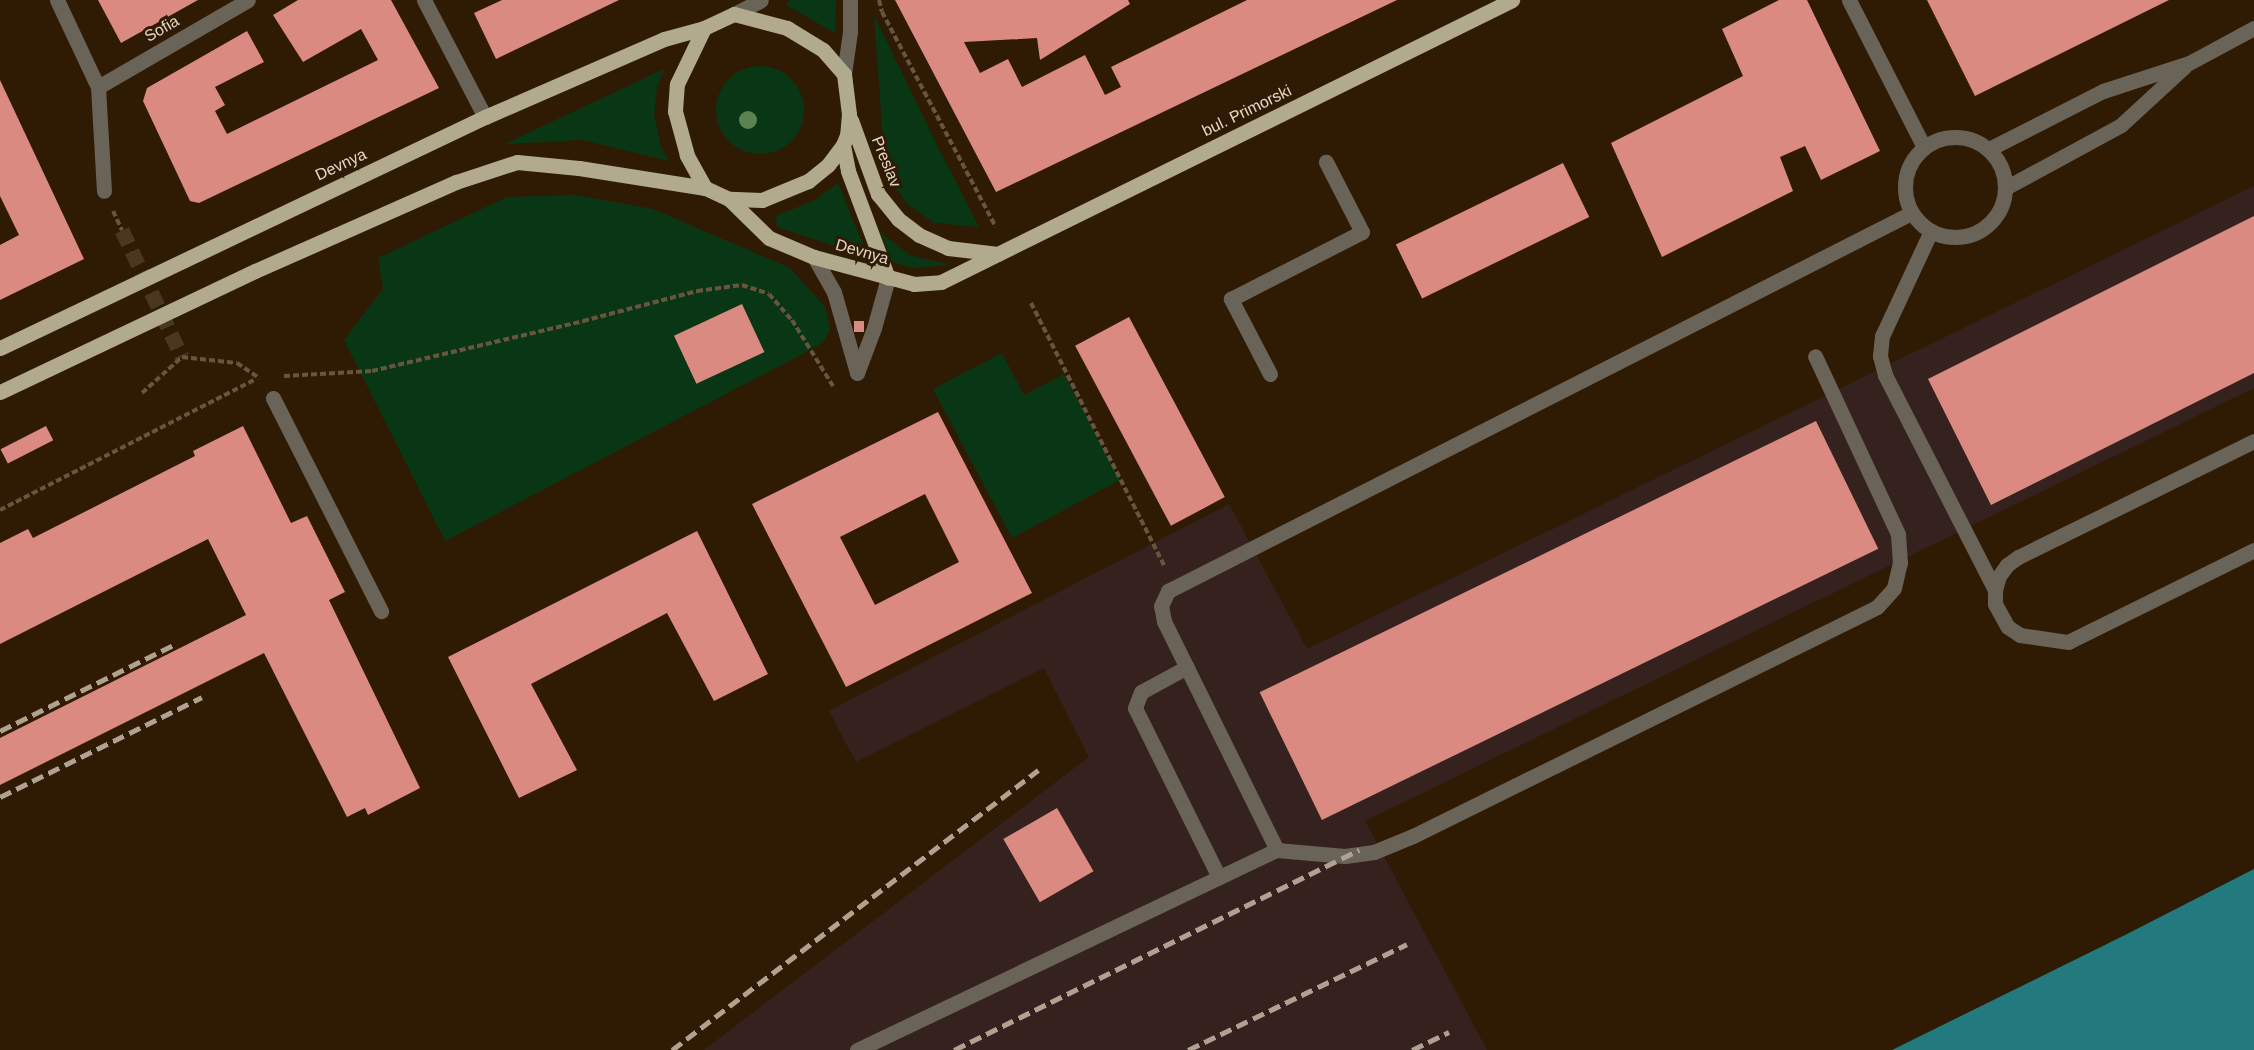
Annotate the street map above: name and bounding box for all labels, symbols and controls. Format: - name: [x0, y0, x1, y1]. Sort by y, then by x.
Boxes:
- street label: Sofia: [141, 12, 183, 46]
- street label: bul. Primorski: [1199, 81, 1295, 141]
- street label: Preslav: [867, 134, 905, 190]
- street label: Devnya: [312, 145, 370, 185]
- street label: Devnya: [833, 235, 891, 269]

